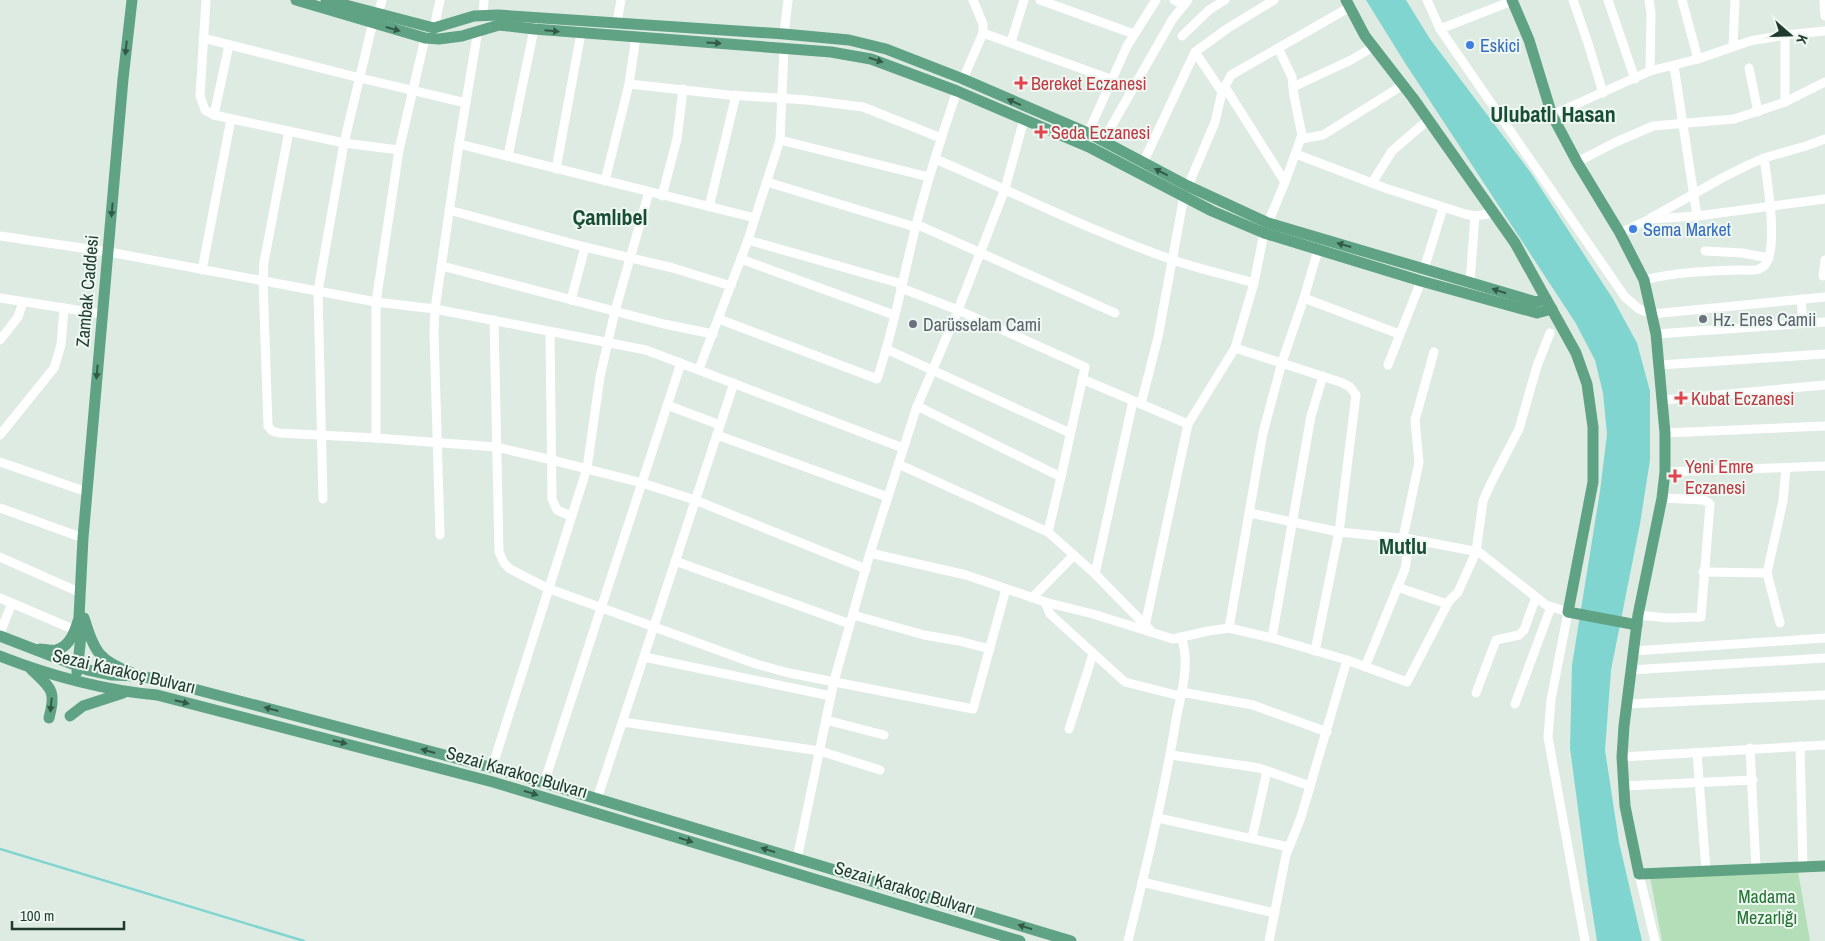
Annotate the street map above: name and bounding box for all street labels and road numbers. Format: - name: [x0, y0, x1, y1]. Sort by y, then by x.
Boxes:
- street label: Zambak Caddesi: [70, 234, 104, 348]
- street label: Sezai Karakoç Bulvarı: [50, 642, 198, 700]
- street label: Sezai Karakoç Bulvarı: [443, 740, 591, 804]
- street label: Sezai Karakoç Bulvarı: [832, 855, 978, 921]

